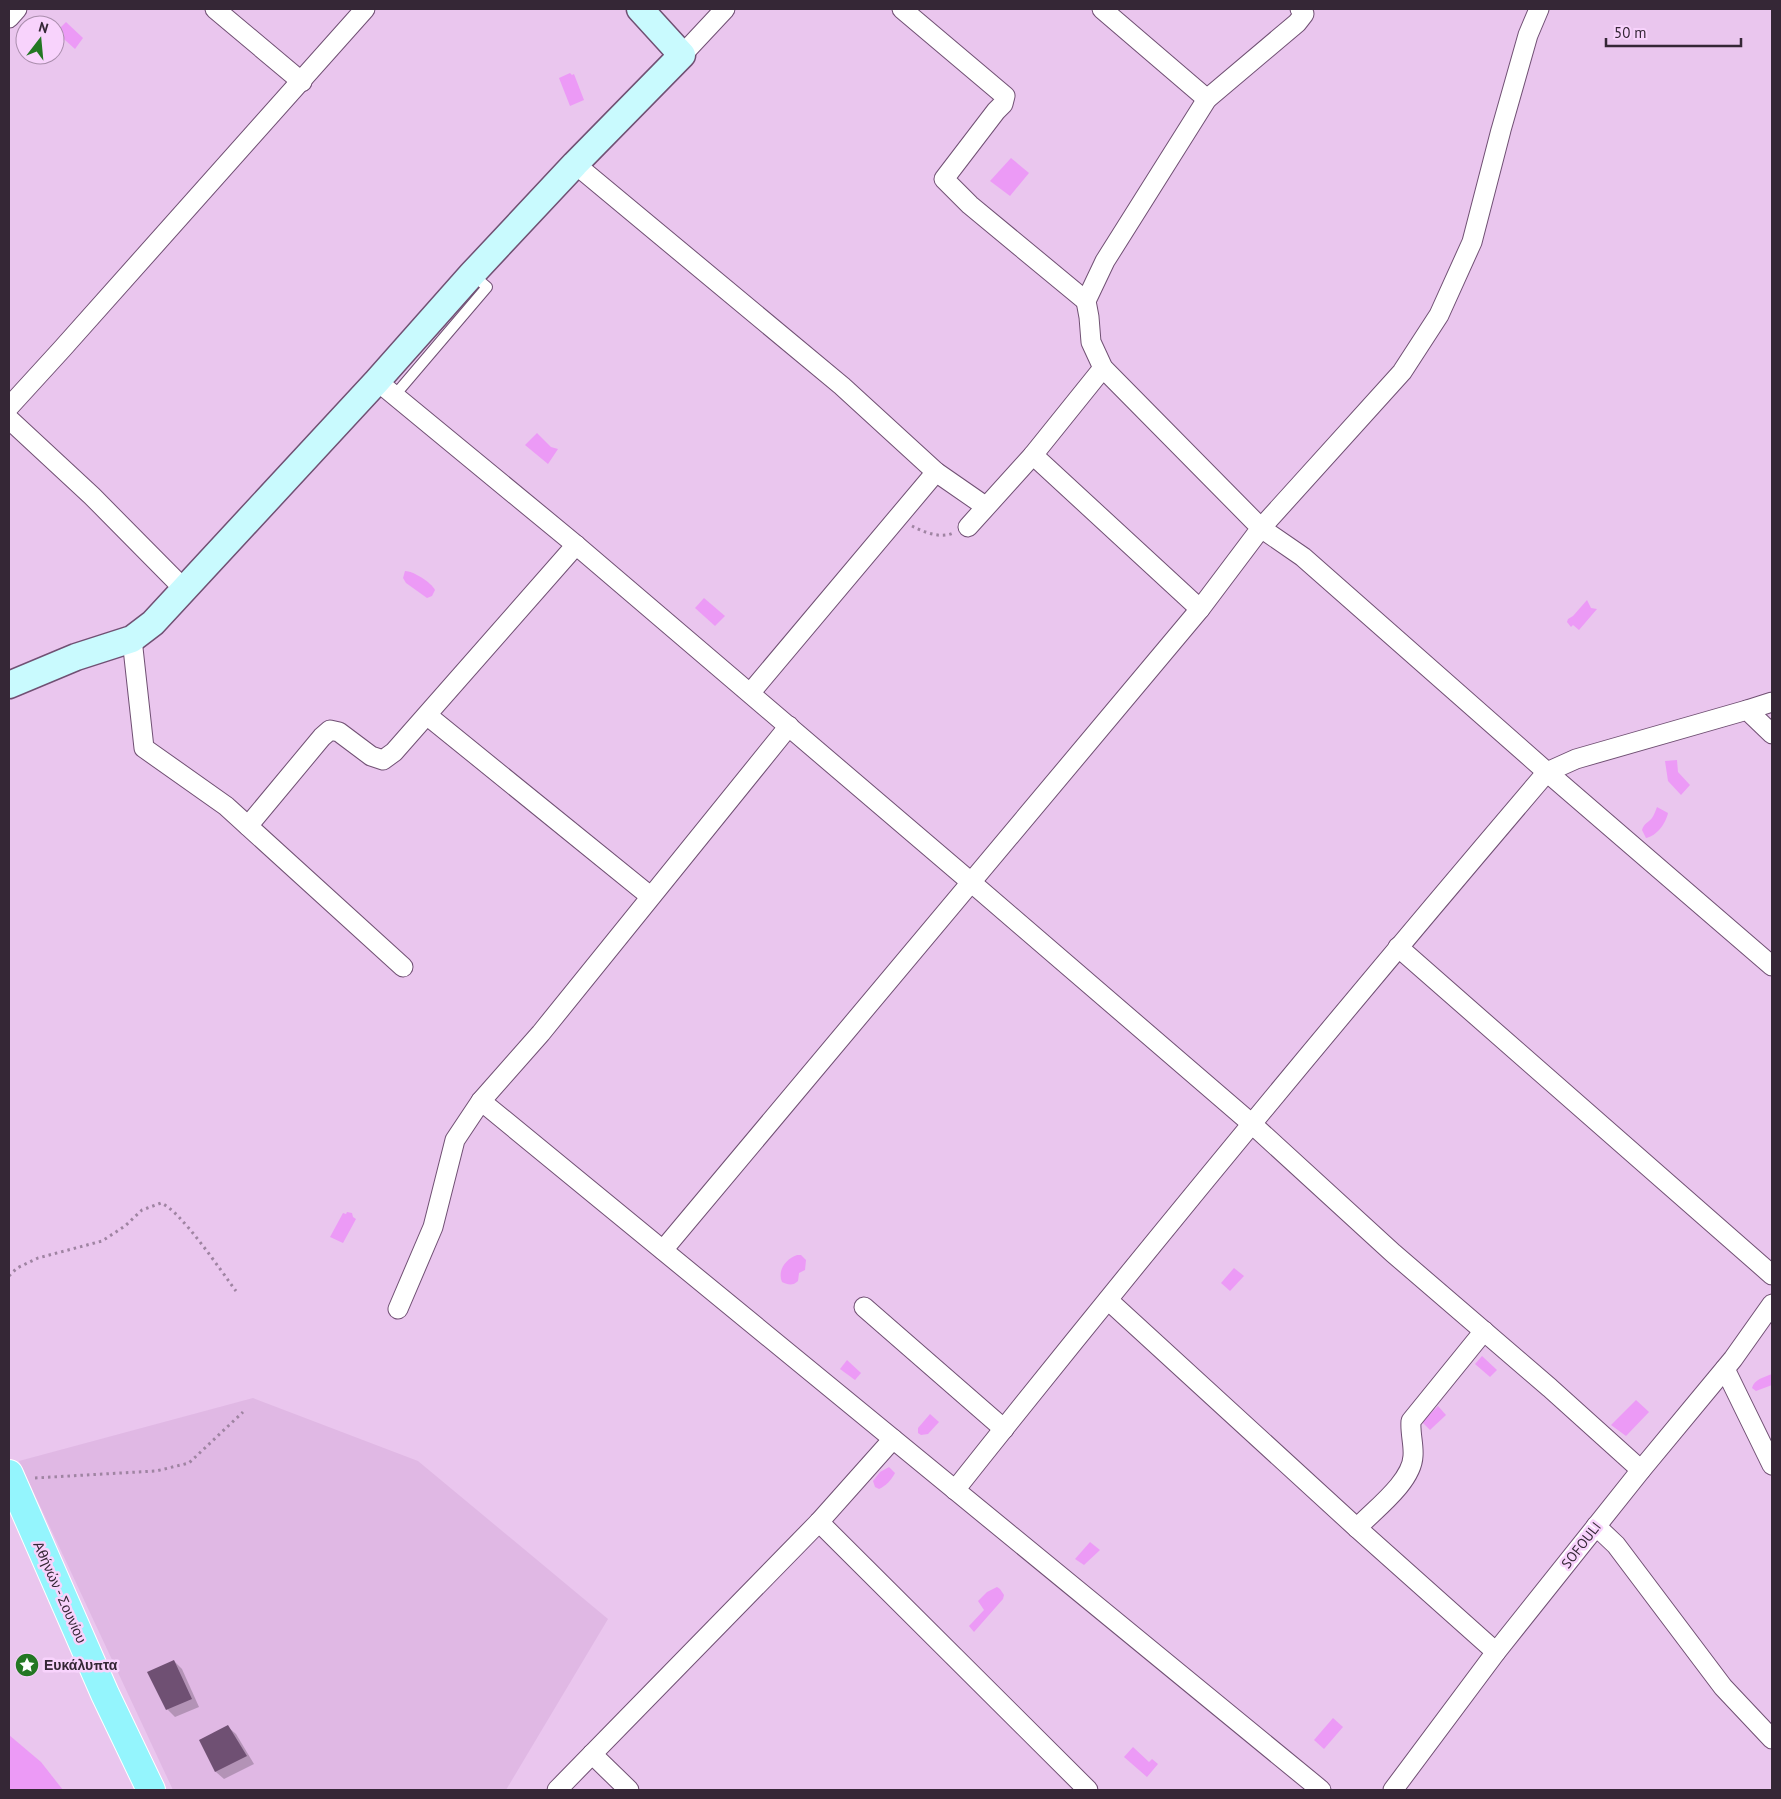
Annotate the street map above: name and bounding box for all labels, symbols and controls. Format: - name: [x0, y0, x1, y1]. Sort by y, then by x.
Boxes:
- north arrow: [15, 15, 65, 65]
- scale bar: [1606, 15, 1741, 47]
- text: N: [37, 18, 50, 37]
- text: 50 m: [1614, 23, 1647, 42]
- street label: SOFOULI: [1557, 1518, 1605, 1572]
- street label: Αθήνών - Σουνίου: [29, 1538, 91, 1646]
- place icon: Ευκάλυπτα: [14, 1652, 40, 1678]
- place label: Ευκάλυπτα: [44, 1656, 118, 1674]

